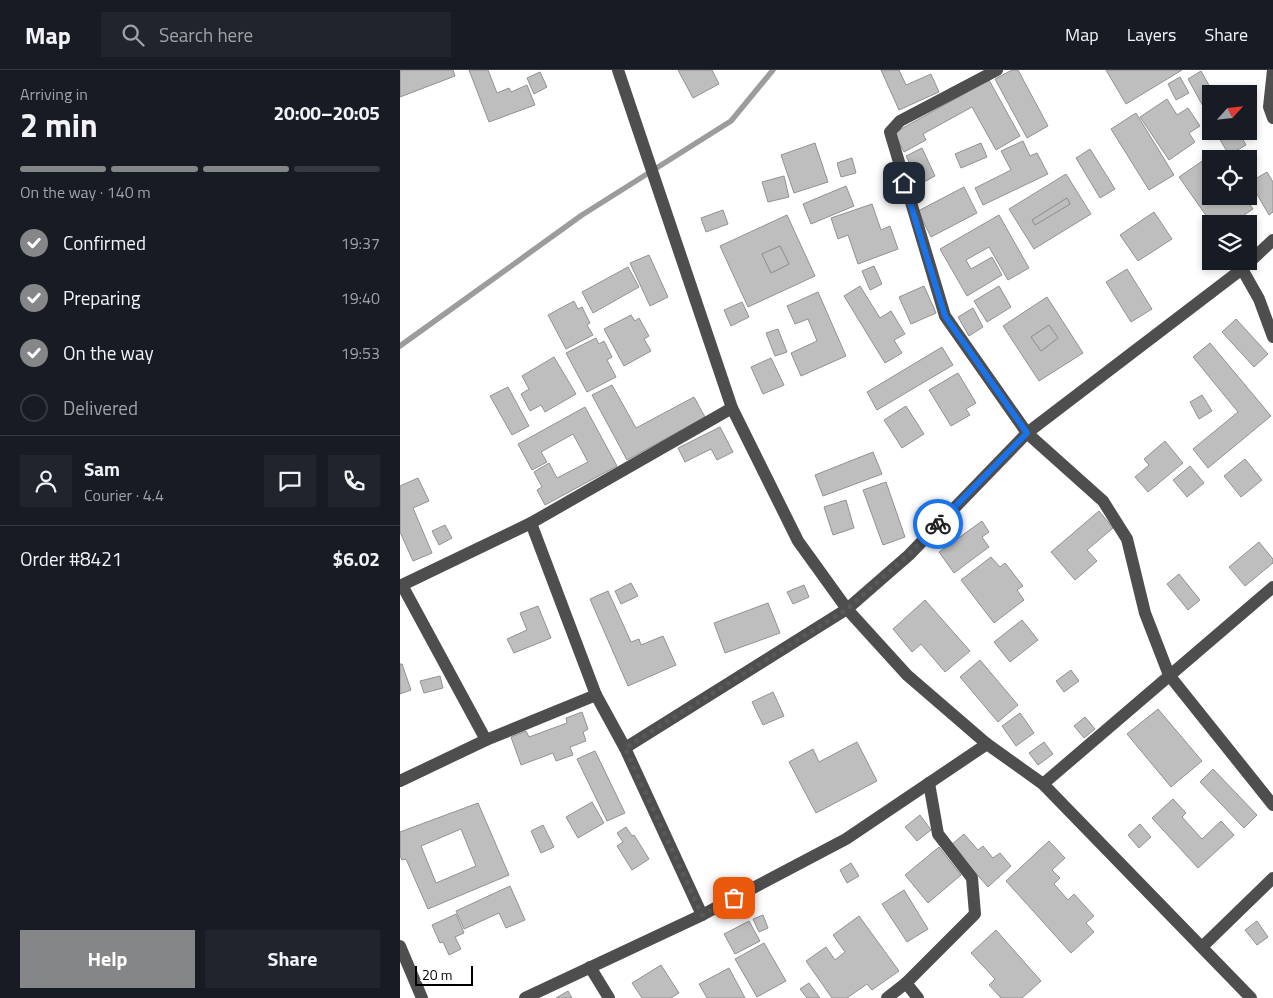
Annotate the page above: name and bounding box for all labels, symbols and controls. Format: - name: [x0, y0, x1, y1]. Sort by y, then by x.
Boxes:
- search box: [101, 12, 451, 57]
- text: Map: [25, 17, 71, 53]
- text: Search here: [159, 20, 253, 49]
- icon: search: [119, 21, 147, 49]
- text: Map: [1065, 21, 1099, 48]
- text: Layers: [1127, 21, 1176, 48]
- text: Share: [1204, 21, 1248, 48]
- text: Arriving in: [20, 82, 88, 106]
- north arrow: [1202, 85, 1258, 140]
- map controls: [1202, 85, 1257, 270]
- text: 20:00–20:05: [273, 98, 380, 127]
- text: 2 min: [20, 101, 98, 149]
- button: locate: [1202, 150, 1257, 205]
- pin: [883, 162, 925, 204]
- icon: home: [890, 169, 918, 197]
- text: On the way · 140 m: [20, 180, 151, 204]
- button: layers: [1202, 215, 1257, 270]
- text: Confirmed: [63, 228, 146, 257]
- icon: check: [20, 229, 48, 257]
- text: 19:37: [341, 231, 380, 255]
- text: Preparing: [63, 283, 140, 312]
- icon: check: [20, 284, 48, 312]
- text: 19:40: [341, 286, 380, 310]
- text: On the way: [63, 338, 154, 367]
- icon: check: [20, 339, 48, 367]
- text: 19:53: [341, 341, 380, 365]
- text: Delivered: [63, 393, 138, 422]
- text: Sam: [84, 454, 120, 483]
- button: person: [20, 455, 72, 507]
- button: chat: [264, 455, 316, 507]
- button: phone: [328, 455, 380, 507]
- text: Courier · 4.4: [84, 483, 164, 507]
- courier: [913, 499, 963, 549]
- icon: bike: [924, 510, 952, 538]
- text: Order #8421: [20, 544, 122, 573]
- text: $6.02: [333, 544, 380, 573]
- pin: [713, 877, 755, 919]
- icon: bag: [720, 884, 748, 912]
- button: Help: [20, 930, 195, 988]
- button: Share: [205, 930, 380, 988]
- scale bar: [415, 963, 472, 986]
- text: 20 m: [422, 964, 452, 985]

